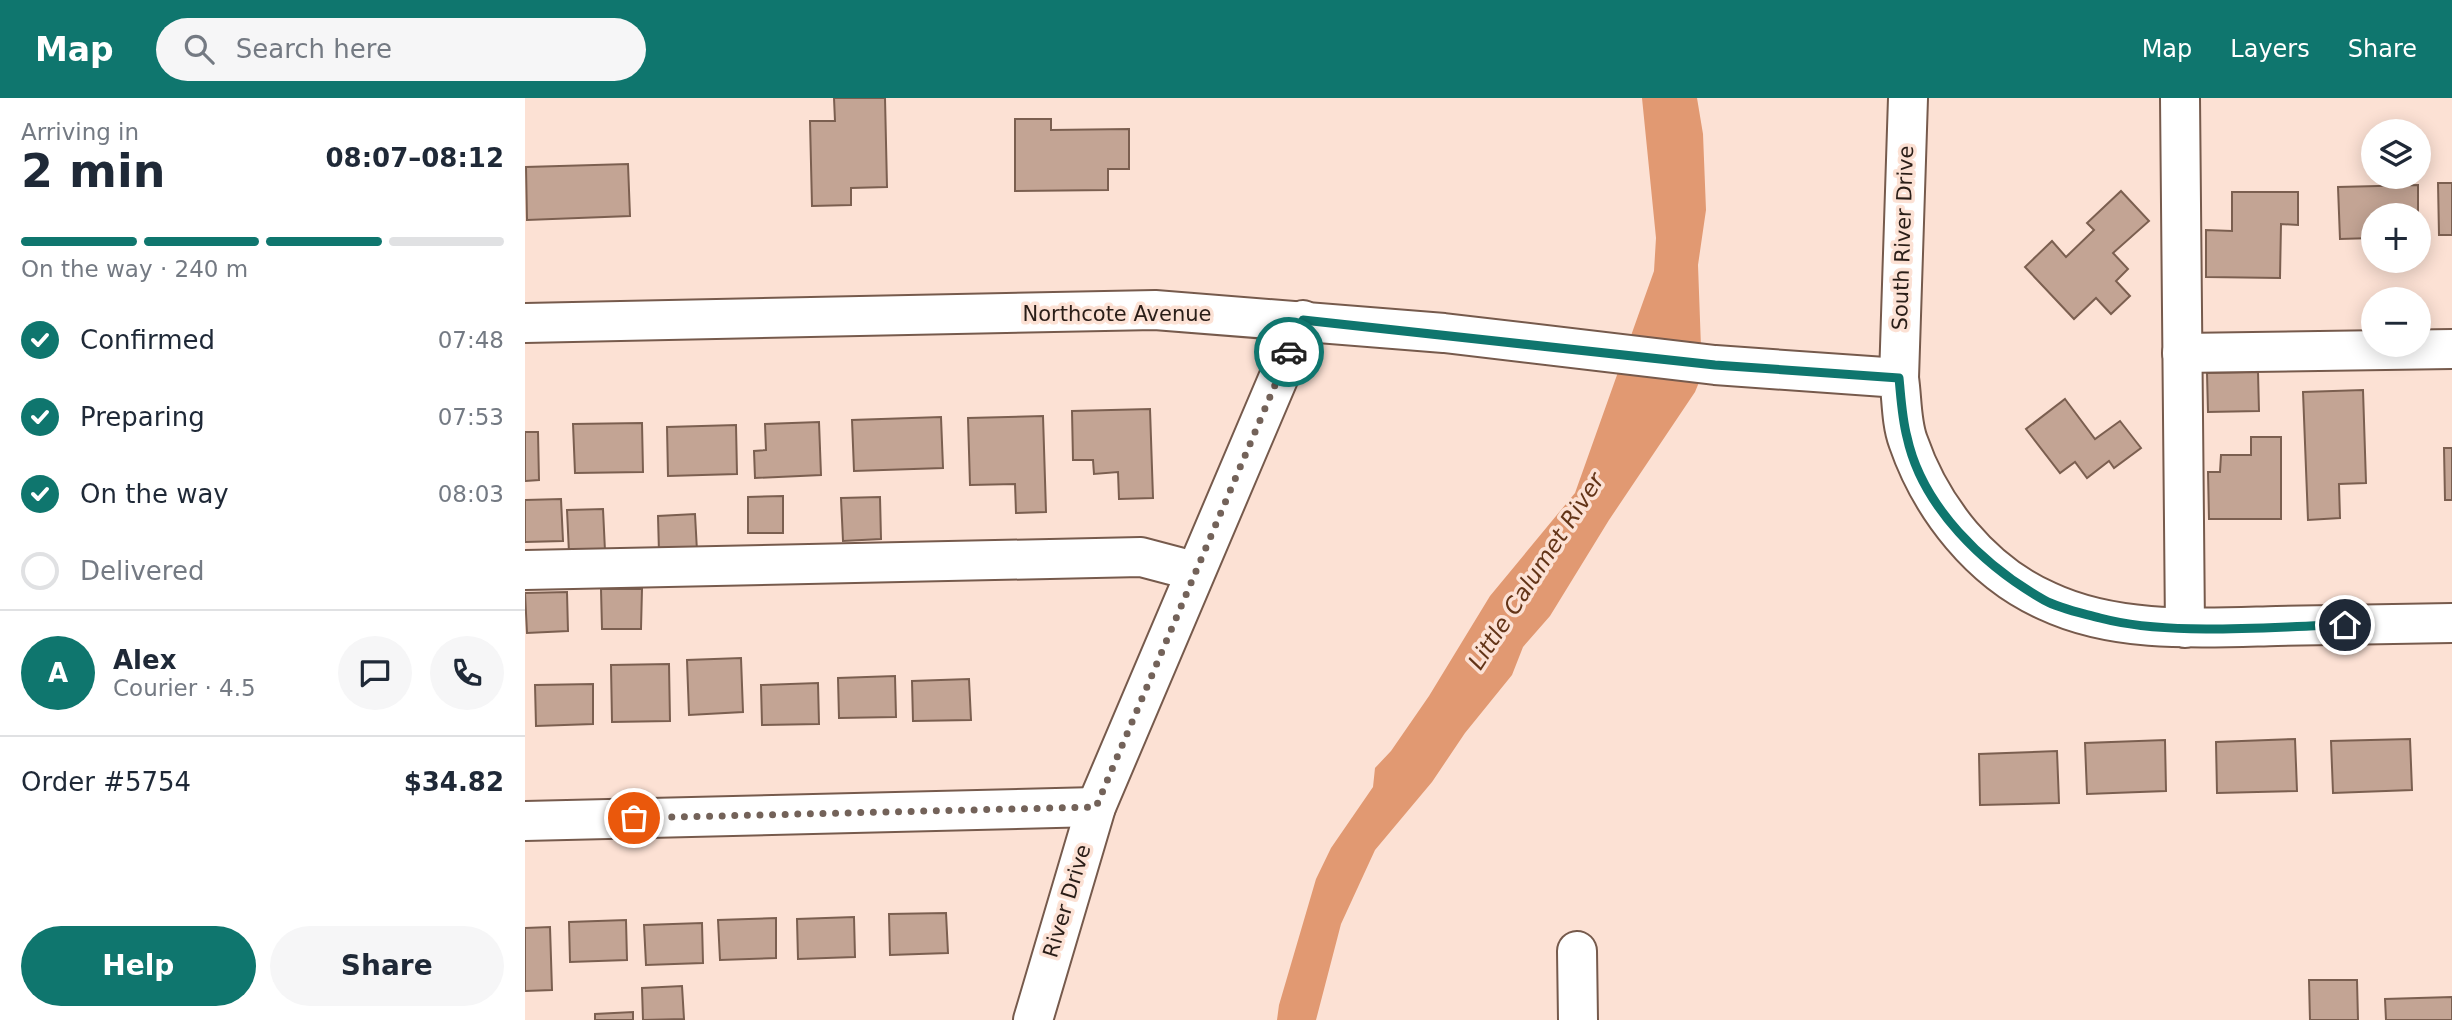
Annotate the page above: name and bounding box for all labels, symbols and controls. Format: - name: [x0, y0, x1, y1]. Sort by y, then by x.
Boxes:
- search box: [156, 18, 646, 81]
- text: Map: [35, 30, 114, 69]
- icon: search: [180, 30, 218, 68]
- text: Search here: [236, 34, 392, 64]
- text: Map: [2142, 35, 2192, 63]
- text: Layers: [2230, 35, 2310, 63]
- text: Share: [2348, 35, 2417, 63]
- text: Arriving in: [21, 119, 139, 145]
- map controls: [2361, 119, 2431, 357]
- button: layers: [2361, 119, 2431, 189]
- text: 08:07–08:12: [325, 143, 504, 173]
- text: 2 min: [21, 144, 165, 198]
- street label: South River Drive: [1888, 145, 1918, 331]
- button: +: [2361, 203, 2431, 273]
- text: On the way · 240 m: [21, 256, 248, 282]
- button: −: [2361, 287, 2431, 357]
- street label: Northcote Avenue: [1023, 302, 1211, 326]
- courier: [1254, 317, 1324, 387]
- icon: check: [21, 321, 59, 359]
- text: Confirmed: [80, 325, 215, 355]
- text: 07:48: [438, 327, 504, 353]
- icon: car: [1270, 333, 1308, 371]
- icon: check: [21, 398, 59, 436]
- text: Preparing: [80, 402, 205, 432]
- text: 07:53: [438, 404, 504, 430]
- water label: Little Calumet River: [1463, 467, 1610, 674]
- icon: check: [21, 475, 59, 513]
- text: On the way: [80, 479, 229, 509]
- text: 08:03: [438, 481, 504, 507]
- text: Delivered: [80, 556, 204, 586]
- pin: [2315, 595, 2375, 655]
- icon: home: [2326, 606, 2364, 644]
- button: chat: [338, 636, 412, 710]
- button: phone: [430, 636, 504, 710]
- text: Alex: [113, 645, 176, 675]
- text: A: [48, 658, 68, 688]
- text: Courier · 4.5: [113, 675, 256, 701]
- text: Order #5754: [21, 767, 191, 797]
- text: $34.82: [404, 767, 504, 797]
- pin: [604, 788, 664, 848]
- icon: bag: [615, 799, 653, 837]
- street label: River Drive: [1038, 842, 1096, 960]
- button: Help: [21, 926, 256, 1006]
- button: Share: [270, 926, 504, 1006]

